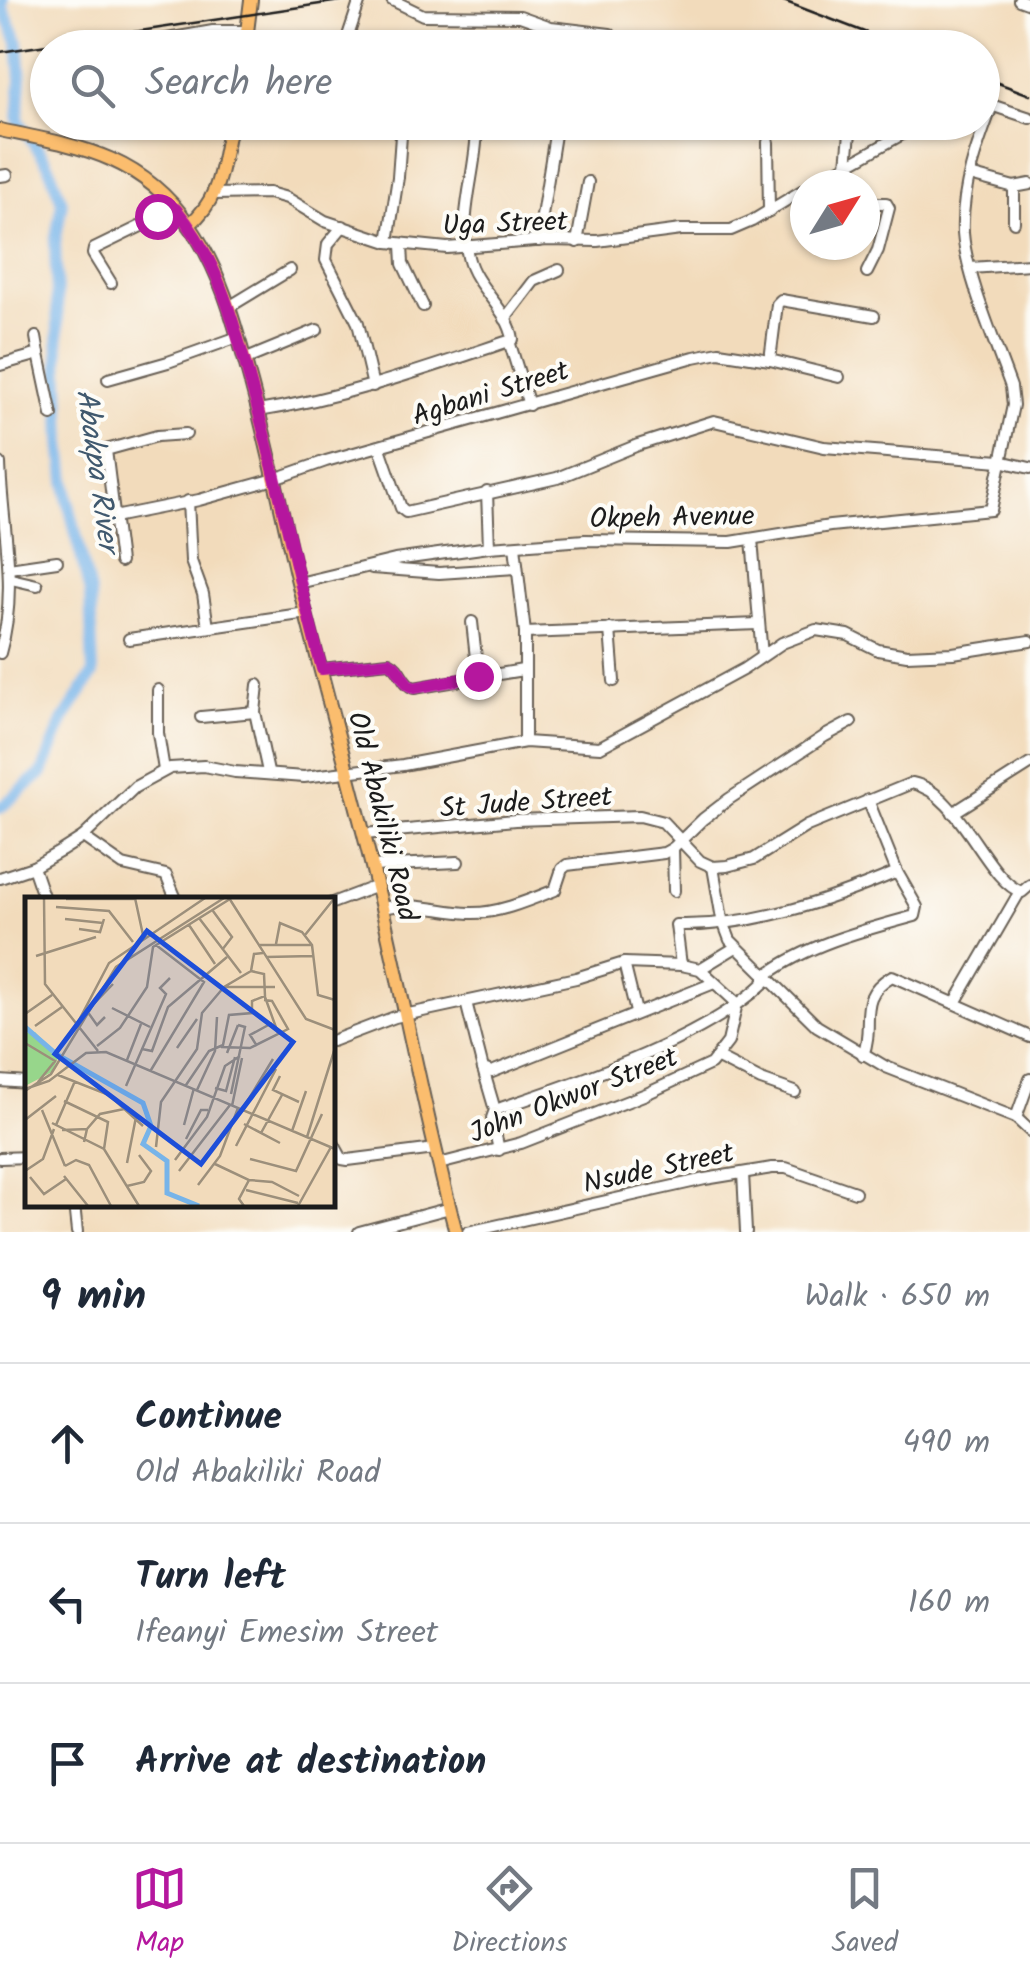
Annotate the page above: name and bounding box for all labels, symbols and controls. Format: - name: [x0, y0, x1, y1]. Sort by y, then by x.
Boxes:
- search box: [30, 30, 1000, 140]
- text: Search here: [145, 55, 332, 115]
- icon: search: [65, 58, 120, 113]
- north arrow: [790, 170, 880, 260]
- route start: [135, 194, 181, 240]
- street label: Uga Street: [442, 200, 570, 249]
- street label: Agbani Street: [407, 349, 576, 440]
- water label: Abakpa River: [61, 386, 132, 560]
- street label: Okpeh Avenue: [589, 495, 755, 542]
- route end: [456, 654, 502, 700]
- street label: Old Abakiliki Road: [334, 707, 430, 927]
- street label: St Jude Street: [439, 775, 615, 832]
- inset map: [25, 897, 335, 1207]
- street label: John Okwor Street: [463, 1035, 686, 1157]
- street label: Nsude Street: [579, 1131, 739, 1207]
- text: 9 min: [40, 1264, 146, 1331]
- text: Walk · 650 m: [805, 1272, 990, 1323]
- text: Continue: [135, 1388, 282, 1448]
- icon: ahead: [40, 1416, 95, 1471]
- text: 490 m: [902, 1418, 990, 1469]
- text: Old Abakiliki Road: [135, 1448, 380, 1499]
- text: Turn left: [135, 1548, 286, 1608]
- icon: left: [40, 1576, 95, 1631]
- text: 160 m: [908, 1578, 990, 1629]
- text: Ifeanyi Emesim Street: [135, 1608, 438, 1659]
- text: Arrive at destination: [135, 1733, 486, 1793]
- icon: arrive: [40, 1736, 95, 1791]
- tab: Map: [132, 1861, 187, 1966]
- tab: Directions: [451, 1861, 567, 1966]
- tab: Saved: [832, 1861, 898, 1966]

